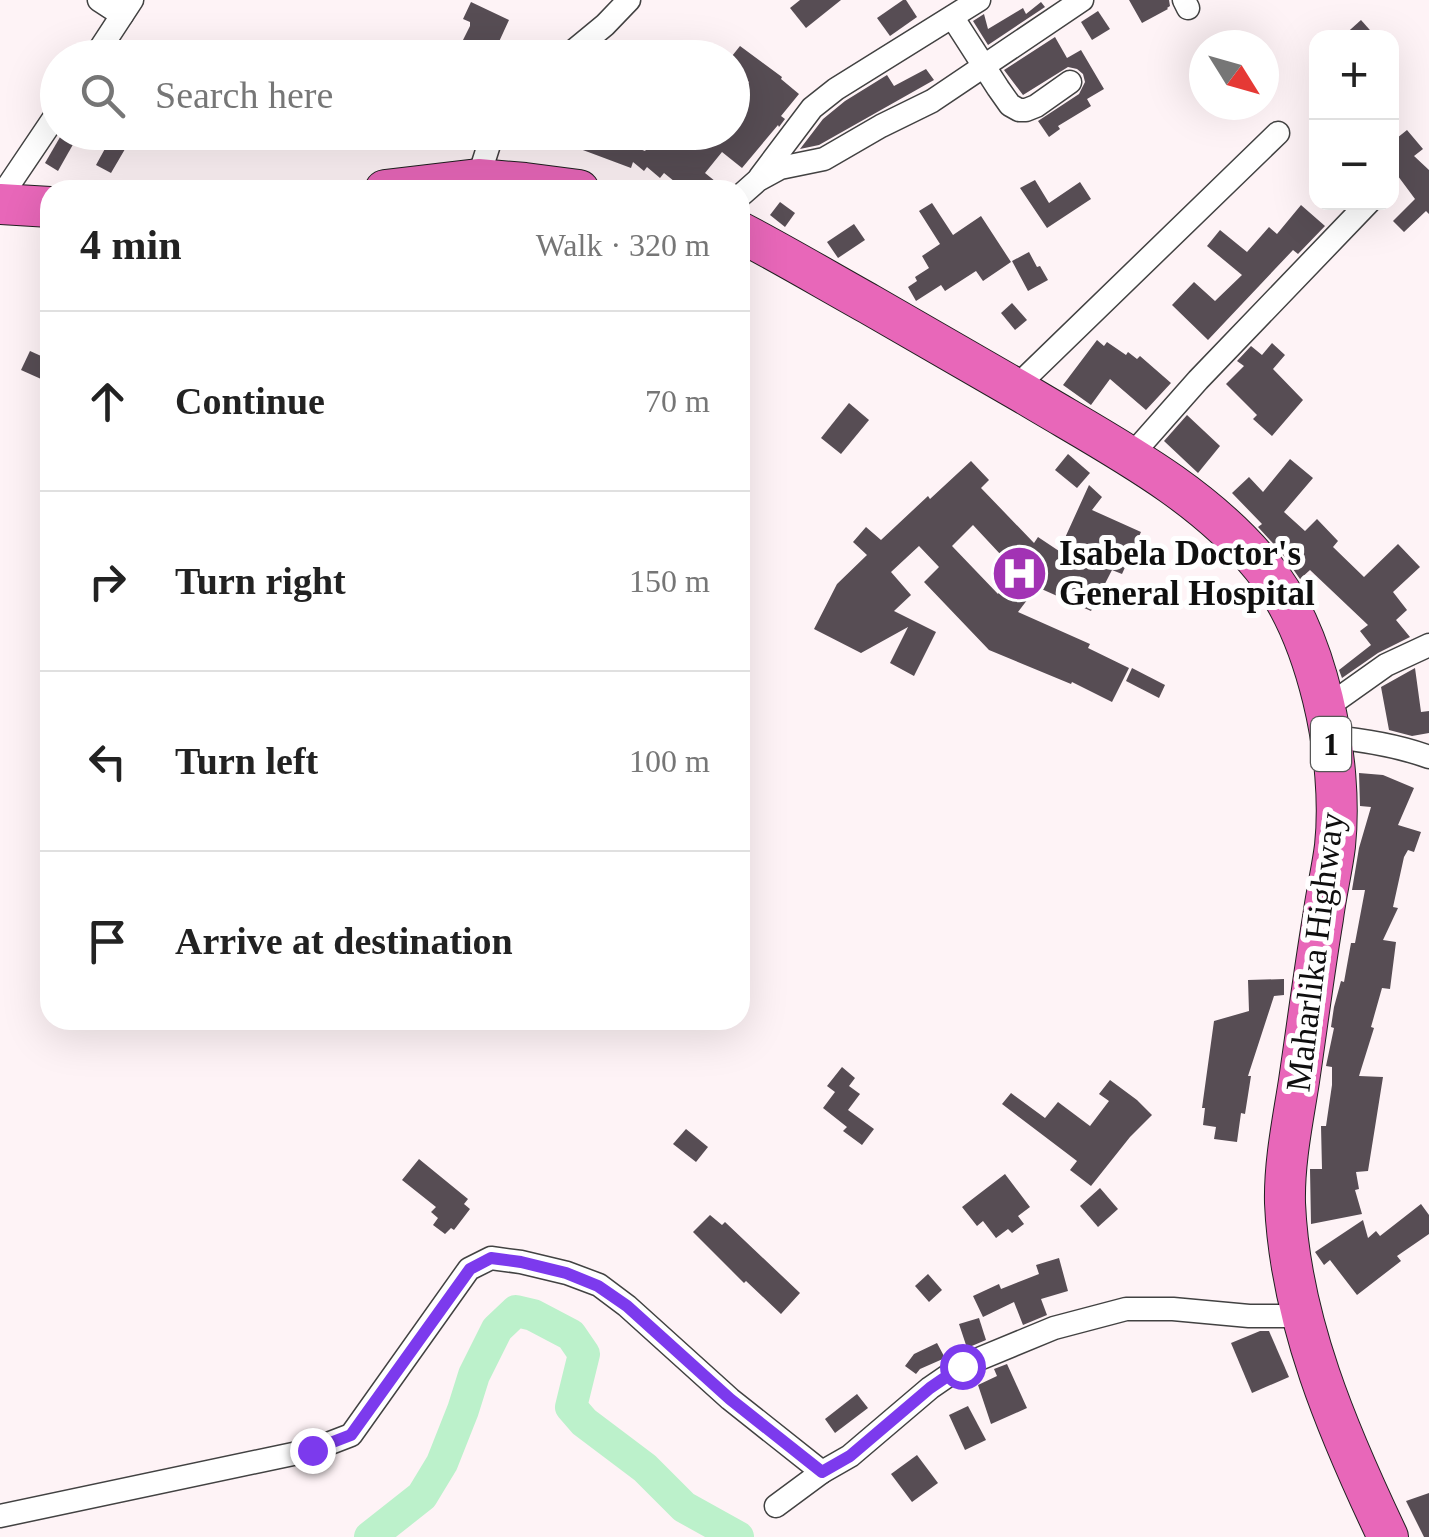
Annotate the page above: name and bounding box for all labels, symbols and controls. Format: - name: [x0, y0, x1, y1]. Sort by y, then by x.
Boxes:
- north arrow: [1189, 30, 1279, 120]
- map controls: [1309, 30, 1399, 210]
- button: +: [1309, 30, 1399, 120]
- search box: [40, 40, 750, 150]
- icon: search: [75, 68, 130, 123]
- text: Search here: [155, 74, 333, 116]
- button: −: [1309, 120, 1399, 210]
- text: 4 min: [80, 222, 182, 268]
- text: Walk · 320 m: [536, 227, 710, 263]
- icon: ahead: [80, 374, 135, 429]
- text: Continue: [175, 380, 325, 422]
- text: 70 m: [645, 383, 710, 419]
- place label: Isabela Doctor's General Hospital: [1059, 534, 1315, 613]
- hospital icon: Isabela Doctor's General Hospital: [990, 543, 1050, 603]
- icon: right: [80, 554, 135, 609]
- text: Turn right: [175, 560, 346, 602]
- text: 150 m: [629, 563, 710, 599]
- road number: 1: [1311, 717, 1351, 771]
- icon: left: [80, 734, 135, 789]
- text: Turn left: [175, 740, 318, 782]
- text: 100 m: [629, 743, 710, 779]
- street label: Maharlika Highway: [1279, 810, 1352, 1094]
- icon: arrive: [80, 914, 135, 969]
- text: Arrive at destination: [175, 920, 513, 962]
- route start: [940, 1344, 986, 1390]
- route end: [290, 1428, 336, 1474]

